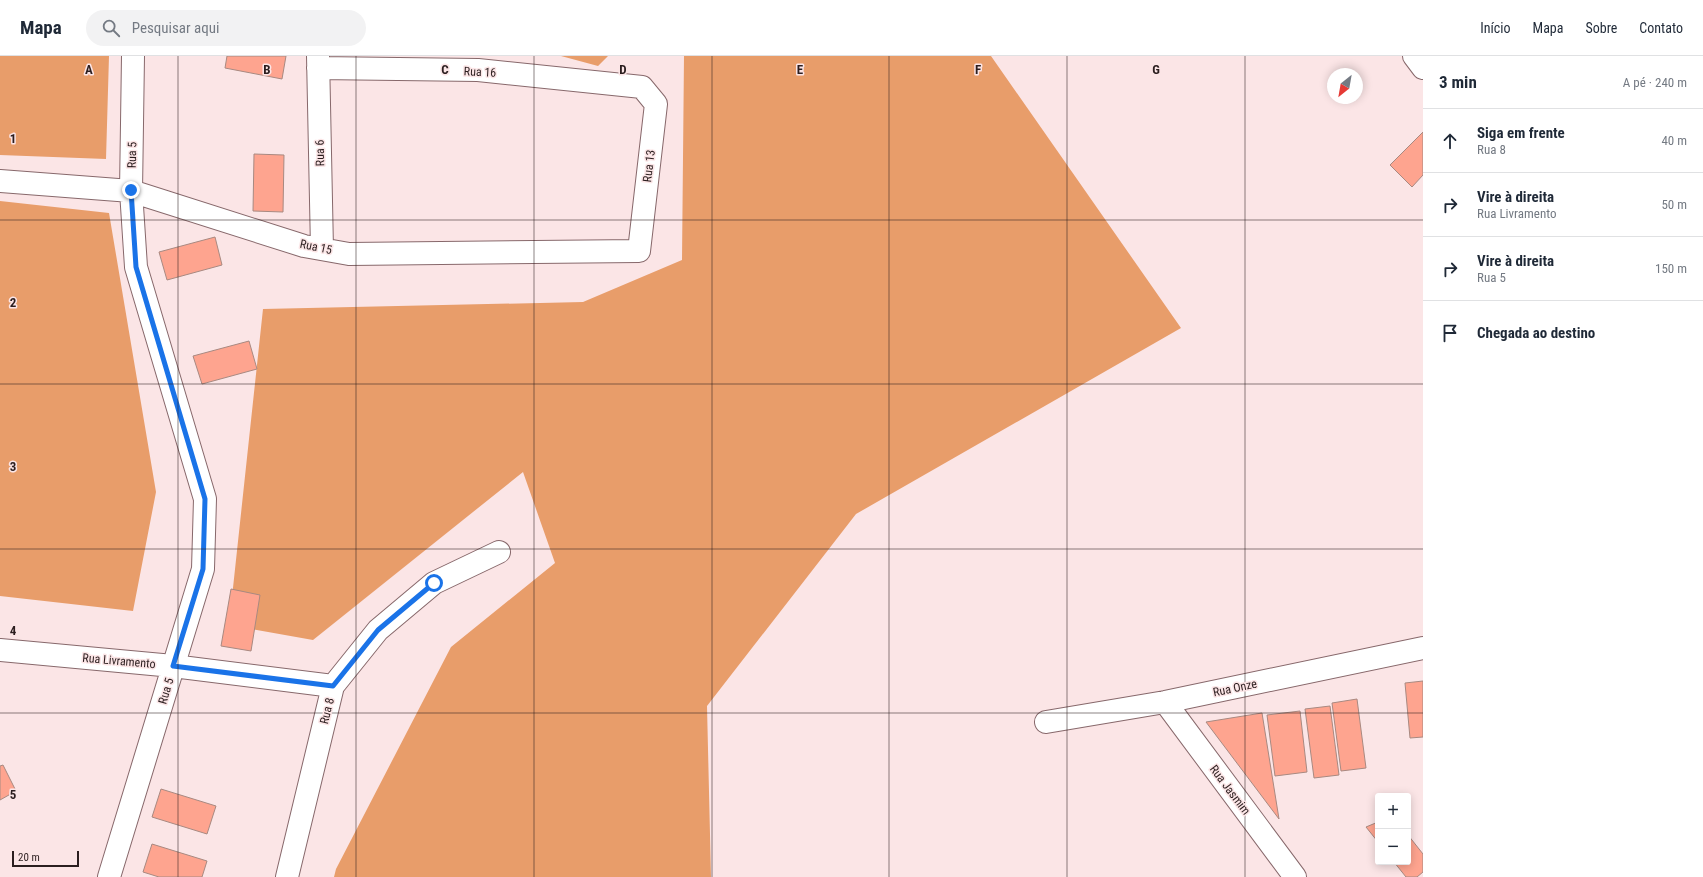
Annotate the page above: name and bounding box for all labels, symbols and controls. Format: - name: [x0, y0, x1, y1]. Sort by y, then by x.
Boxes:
- search box: [86, 10, 366, 46]
- text: Mapa: [20, 16, 62, 39]
- icon: search: [100, 17, 122, 39]
- text: Pesquisar aqui: [132, 19, 219, 37]
- text: Início: [1480, 20, 1511, 36]
- text: Mapa: [1533, 20, 1563, 36]
- text: Sobre: [1585, 20, 1617, 36]
- text: Contato: [1639, 20, 1683, 36]
- text: A: [85, 62, 93, 77]
- text: B: [263, 62, 271, 77]
- text: C: [441, 62, 449, 77]
- text: D: [619, 62, 627, 77]
- text: E: [797, 62, 804, 77]
- text: F: [975, 62, 981, 77]
- text: G: [1152, 62, 1160, 77]
- street label: Rua 16: [463, 64, 497, 80]
- north arrow: [1327, 68, 1363, 104]
- text: 3 min: [1439, 72, 1477, 92]
- text: A pé · 240 m: [1623, 75, 1687, 90]
- text: Siga em frente: [1477, 124, 1565, 142]
- icon: ahead: [1439, 130, 1461, 152]
- text: 1: [10, 131, 16, 146]
- text: 40 m: [1661, 133, 1687, 148]
- street label: Rua 6: [313, 140, 327, 166]
- street label: Rua 5: [125, 142, 139, 168]
- text: Rua 8: [1477, 142, 1506, 157]
- street label: Rua 13: [640, 149, 658, 183]
- route end: [122, 181, 140, 199]
- text: Vire à direita: [1477, 188, 1554, 206]
- icon: right: [1439, 194, 1461, 216]
- text: 50 m: [1661, 197, 1687, 212]
- text: Rua Livramento: [1477, 206, 1556, 221]
- street label: Rua 15: [299, 237, 333, 257]
- text: Vire à direita: [1477, 252, 1554, 270]
- icon: right: [1439, 258, 1461, 280]
- text: 150 m: [1655, 261, 1687, 276]
- text: Rua 5: [1477, 270, 1506, 285]
- text: 2: [10, 295, 17, 310]
- icon: arrive: [1439, 322, 1461, 344]
- text: Chegada ao destino: [1477, 324, 1595, 342]
- text: 3: [10, 459, 16, 474]
- route start: [425, 574, 443, 592]
- text: 4: [10, 623, 17, 638]
- street label: Rua Livramento: [82, 651, 156, 671]
- street label: Rua 5: [155, 676, 177, 706]
- street label: Rua Onze: [1212, 676, 1259, 699]
- street label: Rua 8: [317, 696, 337, 726]
- street label: Rua Jasmim: [1207, 762, 1253, 818]
- text: 5: [10, 787, 17, 802]
- map controls: [1375, 793, 1411, 865]
- button: +: [1375, 793, 1411, 829]
- button: −: [1375, 829, 1411, 865]
- scale bar: [12, 849, 79, 868]
- text: 20 m: [18, 851, 40, 864]

